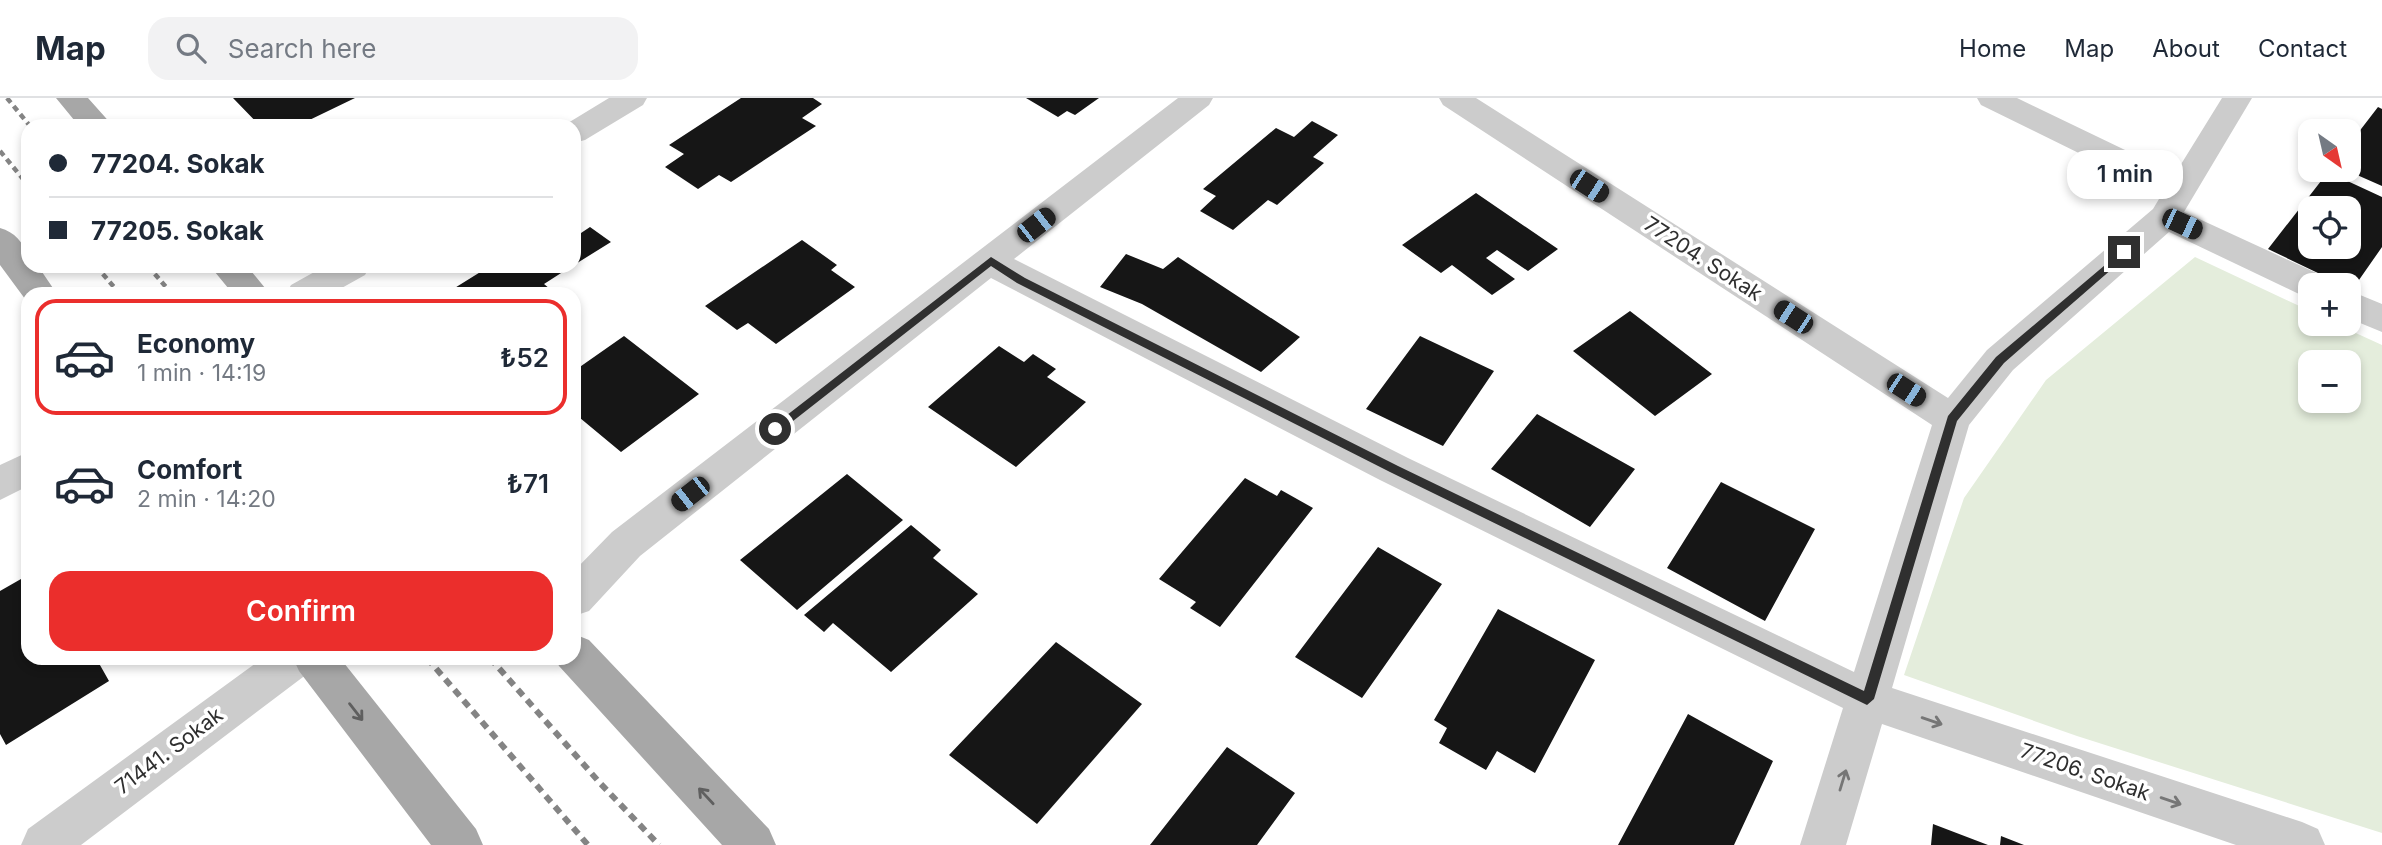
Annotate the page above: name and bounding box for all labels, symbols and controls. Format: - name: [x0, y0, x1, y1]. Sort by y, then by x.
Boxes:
- search box: [148, 17, 638, 80]
- text: Map: [35, 28, 106, 68]
- icon: search: [172, 29, 210, 67]
- text: Search here: [228, 33, 376, 64]
- text: Home: [1959, 34, 2026, 63]
- text: Map: [2064, 34, 2114, 63]
- text: About: [2152, 34, 2220, 63]
- text: Contact: [2258, 34, 2347, 63]
- north arrow: [2298, 119, 2361, 182]
- map controls: [2298, 119, 2361, 413]
- text: 77204. Sokak: [91, 148, 265, 179]
- callout: 1 min: [2066, 150, 2182, 200]
- text: 1 min: [2097, 160, 2153, 188]
- car: [1566, 166, 1613, 206]
- button: locate: [2298, 196, 2361, 259]
- car: [1013, 204, 1060, 246]
- car: [2159, 206, 2206, 242]
- street label: 77204. Sokak: [1639, 211, 1767, 306]
- text: 77205. Sokak: [91, 215, 264, 246]
- route end: [2108, 236, 2140, 268]
- button: +: [2298, 273, 2361, 336]
- car: [1770, 297, 1817, 337]
- icon: car: [53, 326, 116, 389]
- text: Economy: [137, 328, 255, 359]
- text: ₺52: [500, 342, 549, 373]
- button: −: [2298, 350, 2361, 413]
- text: 1 min · 14:19: [137, 359, 266, 387]
- car: [1883, 370, 1930, 410]
- route start: [759, 413, 791, 445]
- icon: car: [53, 452, 116, 515]
- text: Comfort: [137, 454, 242, 485]
- text: ₺71: [507, 468, 549, 499]
- car: [667, 473, 714, 515]
- text: 2 min · 14:20: [137, 485, 276, 513]
- button: Confirm: [49, 571, 553, 651]
- street label: 71441. Sokak: [110, 702, 228, 799]
- one-way arrow: [349, 702, 364, 720]
- one-way arrow: [1921, 716, 1943, 728]
- street label: 77206. Sokak: [2017, 738, 2154, 806]
- one-way arrow: [1837, 769, 1850, 791]
- one-way arrow: [697, 788, 714, 805]
- one-way arrow: [2160, 795, 2182, 808]

